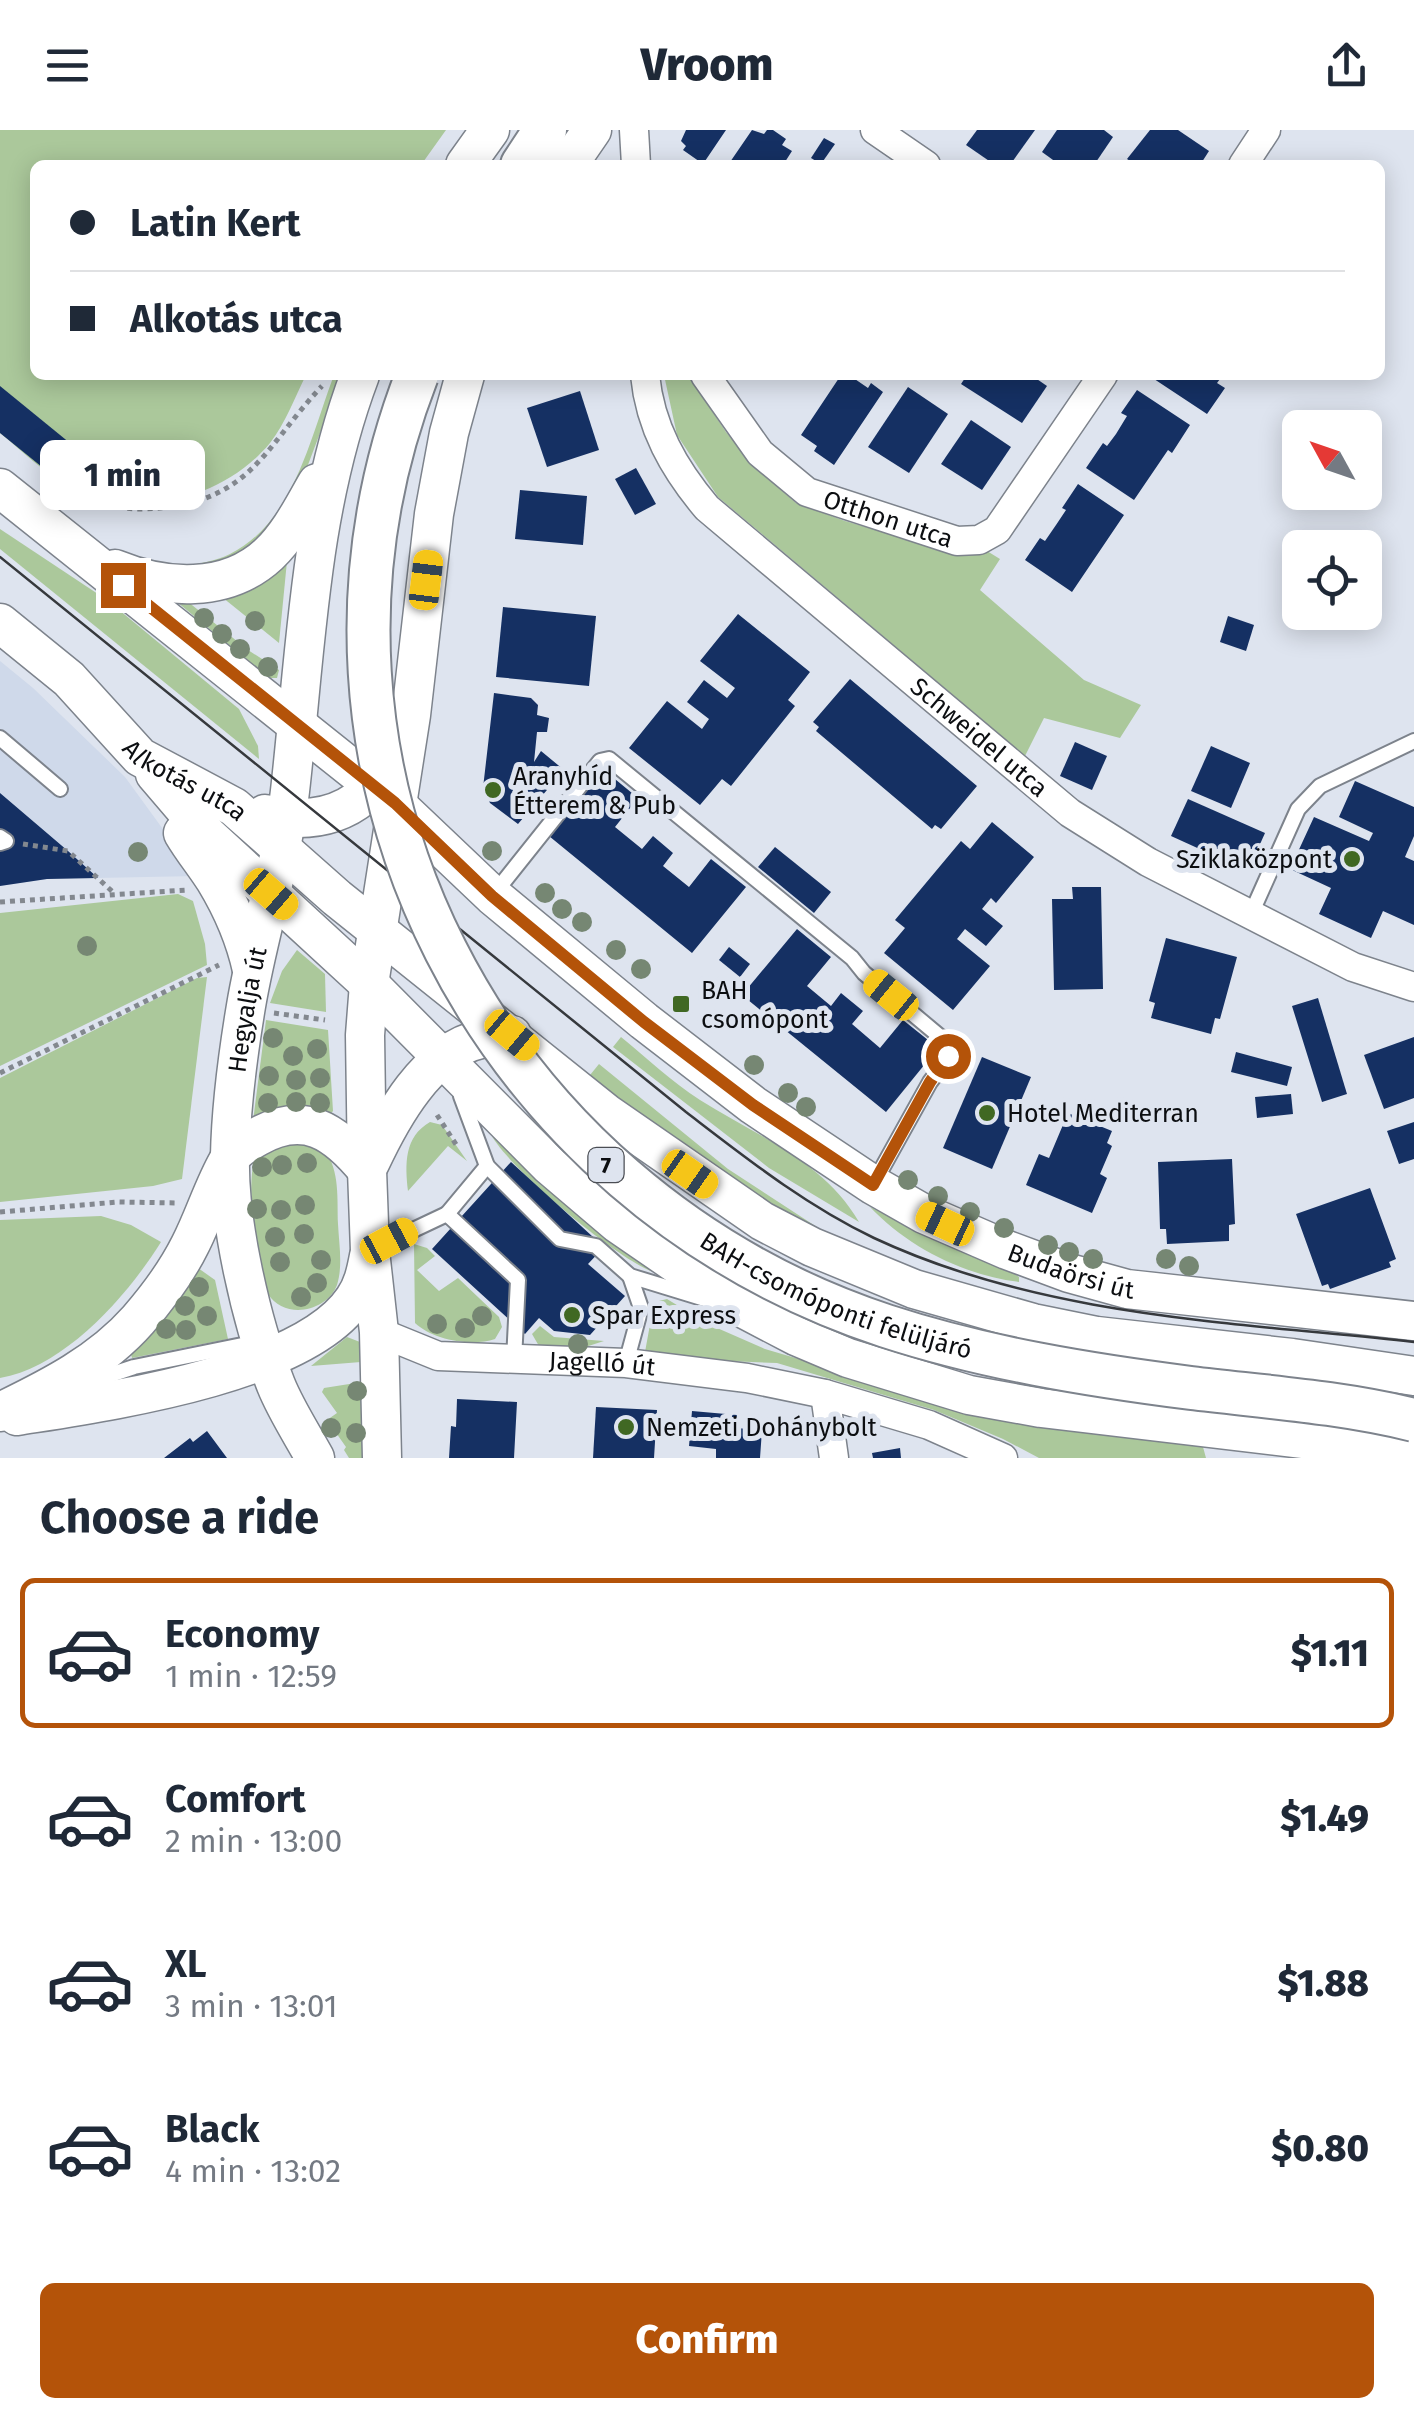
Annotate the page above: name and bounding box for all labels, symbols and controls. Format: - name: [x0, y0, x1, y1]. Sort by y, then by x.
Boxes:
- icon: menu: [40, 38, 95, 93]
- text: Vroom: [641, 38, 773, 92]
- icon: share: [1319, 38, 1374, 93]
- text: Latin Kert: [130, 200, 301, 246]
- text: Alkotás utca: [130, 296, 343, 342]
- north arrow: [1282, 410, 1382, 510]
- map controls: [1282, 410, 1382, 630]
- callout: 1 min: [41, 440, 206, 510]
- text: 1 min: [84, 456, 161, 494]
- street label: Otthon utca: [819, 484, 957, 555]
- button: locate: [1282, 530, 1382, 630]
- car: [407, 548, 445, 612]
- route end: [101, 563, 146, 608]
- street label: Schweidel utca: [904, 672, 1054, 804]
- street label: Alkotás utca: [116, 734, 253, 828]
- place label: Aranyhíd Étterem & Pub: [513, 762, 676, 821]
- marker: Aranyhíd Étterem & Pub: [482, 779, 504, 801]
- place label: Sziklaközpont: [1176, 845, 1333, 875]
- marker: Sziklaközpont: [1341, 848, 1363, 870]
- car: [239, 863, 303, 925]
- street label: Hegyalja út: [222, 943, 274, 1074]
- car: [858, 964, 924, 1026]
- place label: BAH csomópont: [701, 976, 829, 1035]
- marker: BAH csomópont: [670, 993, 692, 1015]
- car: [479, 1004, 545, 1066]
- route start: [926, 1034, 971, 1079]
- place label: Hotel Mediterran: [1007, 1099, 1199, 1129]
- marker: Hotel Mediterran: [976, 1102, 998, 1124]
- car: [657, 1145, 723, 1203]
- road number: 7: [588, 1148, 624, 1182]
- car: [911, 1198, 979, 1250]
- car: [355, 1214, 423, 1268]
- street label: BAH-csomóponti felüljáró: [694, 1226, 975, 1366]
- street label: Budaörsi út: [1003, 1238, 1136, 1306]
- place label: Spar Express: [592, 1301, 736, 1331]
- marker: Spar Express: [561, 1304, 583, 1326]
- street label: Jagelló út: [548, 1346, 658, 1383]
- place label: Nemzeti Dohánybolt: [646, 1413, 878, 1443]
- marker: Nemzeti Dohánybolt: [615, 1416, 637, 1438]
- text: Choose a ride: [40, 1491, 319, 1545]
- icon: car: [45, 1608, 135, 1698]
- text: Economy: [165, 1611, 320, 1657]
- text: $1.11: [1291, 1630, 1369, 1676]
- text: 1 min · 12:59: [165, 1657, 337, 1695]
- icon: car: [45, 1773, 135, 1863]
- text: Comfort: [165, 1776, 306, 1822]
- text: $1.49: [1280, 1795, 1369, 1841]
- text: 2 min · 13:00: [165, 1822, 342, 1860]
- icon: car: [45, 1938, 135, 2028]
- text: XL: [165, 1941, 207, 1987]
- text: $1.88: [1277, 1960, 1369, 2006]
- text: 3 min · 13:01: [165, 1987, 338, 2025]
- icon: car: [45, 2103, 135, 2193]
- text: Black: [165, 2106, 260, 2152]
- text: $0.80: [1271, 2125, 1369, 2171]
- text: 4 min · 13:02: [165, 2152, 341, 2190]
- button: Confirm: [40, 2283, 1374, 2398]

